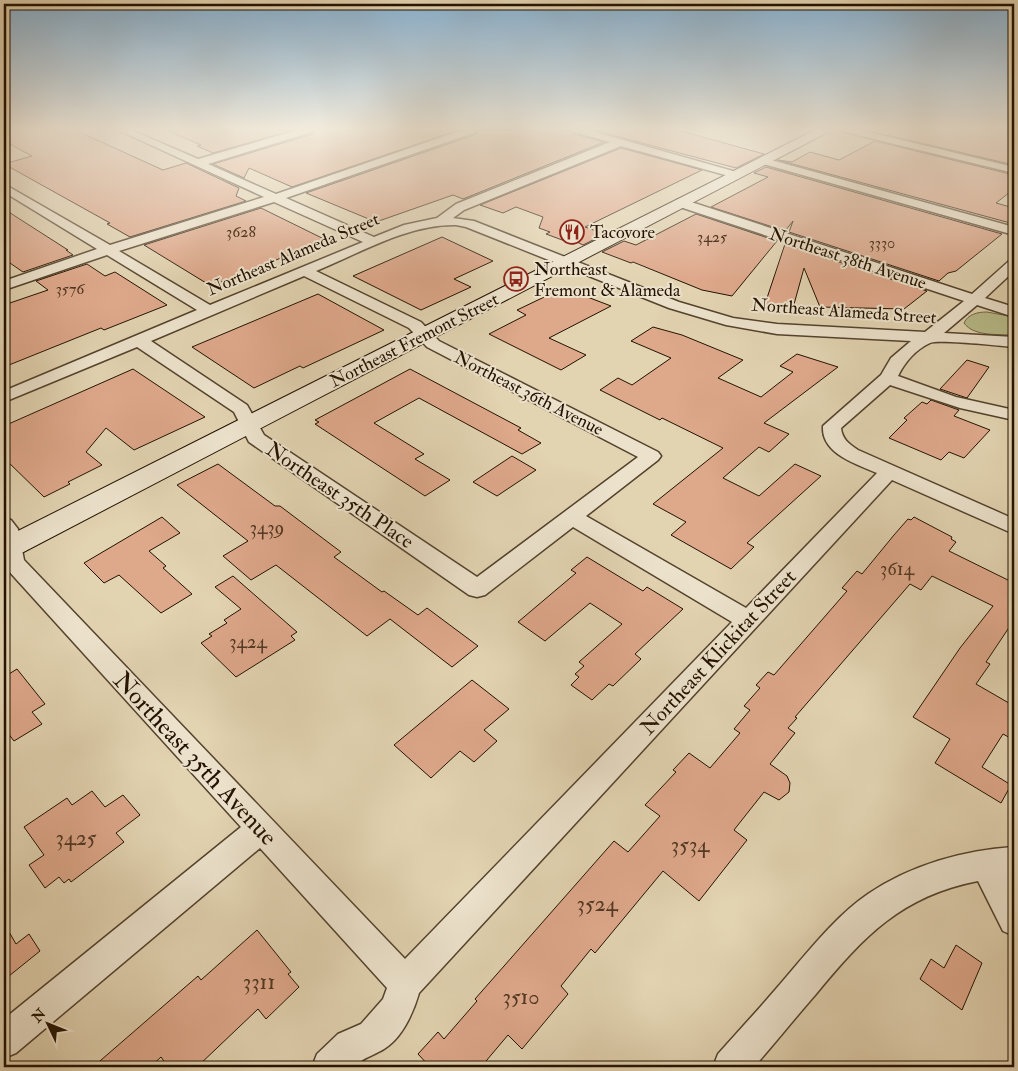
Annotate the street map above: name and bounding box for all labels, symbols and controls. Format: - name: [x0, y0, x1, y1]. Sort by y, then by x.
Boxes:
- street label: Northeast Alameda Street: [203, 208, 383, 301]
- restaurant icon: Tacovore: [559, 219, 585, 245]
- place label: Tacovore: [590, 221, 655, 244]
- house number: 3628: [226, 222, 256, 242]
- street label: Northeast 38th Avenue: [766, 222, 930, 295]
- house number: 3425: [697, 227, 727, 247]
- house number: 3330: [869, 233, 895, 253]
- place label: Northeast Fremont & Alameda: [534, 258, 681, 302]
- bus stop icon: Northeast Fremont & Alameda: [503, 266, 529, 292]
- house number: 3576: [56, 279, 85, 299]
- street label: Northeast Fremont Street: [326, 288, 503, 393]
- street label: Northeast Alameda Street: [751, 294, 937, 329]
- street label: Northeast 36th Avenue: [450, 346, 608, 441]
- street label: Northeast 35th Place: [260, 436, 419, 555]
- house number: 3439: [250, 516, 284, 540]
- house number: 3614: [880, 557, 915, 581]
- street label: Northeast Klickitat Street: [635, 564, 802, 741]
- house number: 3424: [229, 630, 267, 654]
- street label: Northeast 35th Avenue: [106, 666, 283, 852]
- house number: 3425: [56, 824, 97, 852]
- house number: 3534: [671, 831, 710, 859]
- house number: 3524: [576, 890, 619, 918]
- house number: 3311: [243, 968, 275, 996]
- house number: 3510: [502, 983, 540, 1011]
- north arrow: [22, 998, 72, 1048]
- text: N: [28, 1005, 50, 1027]

